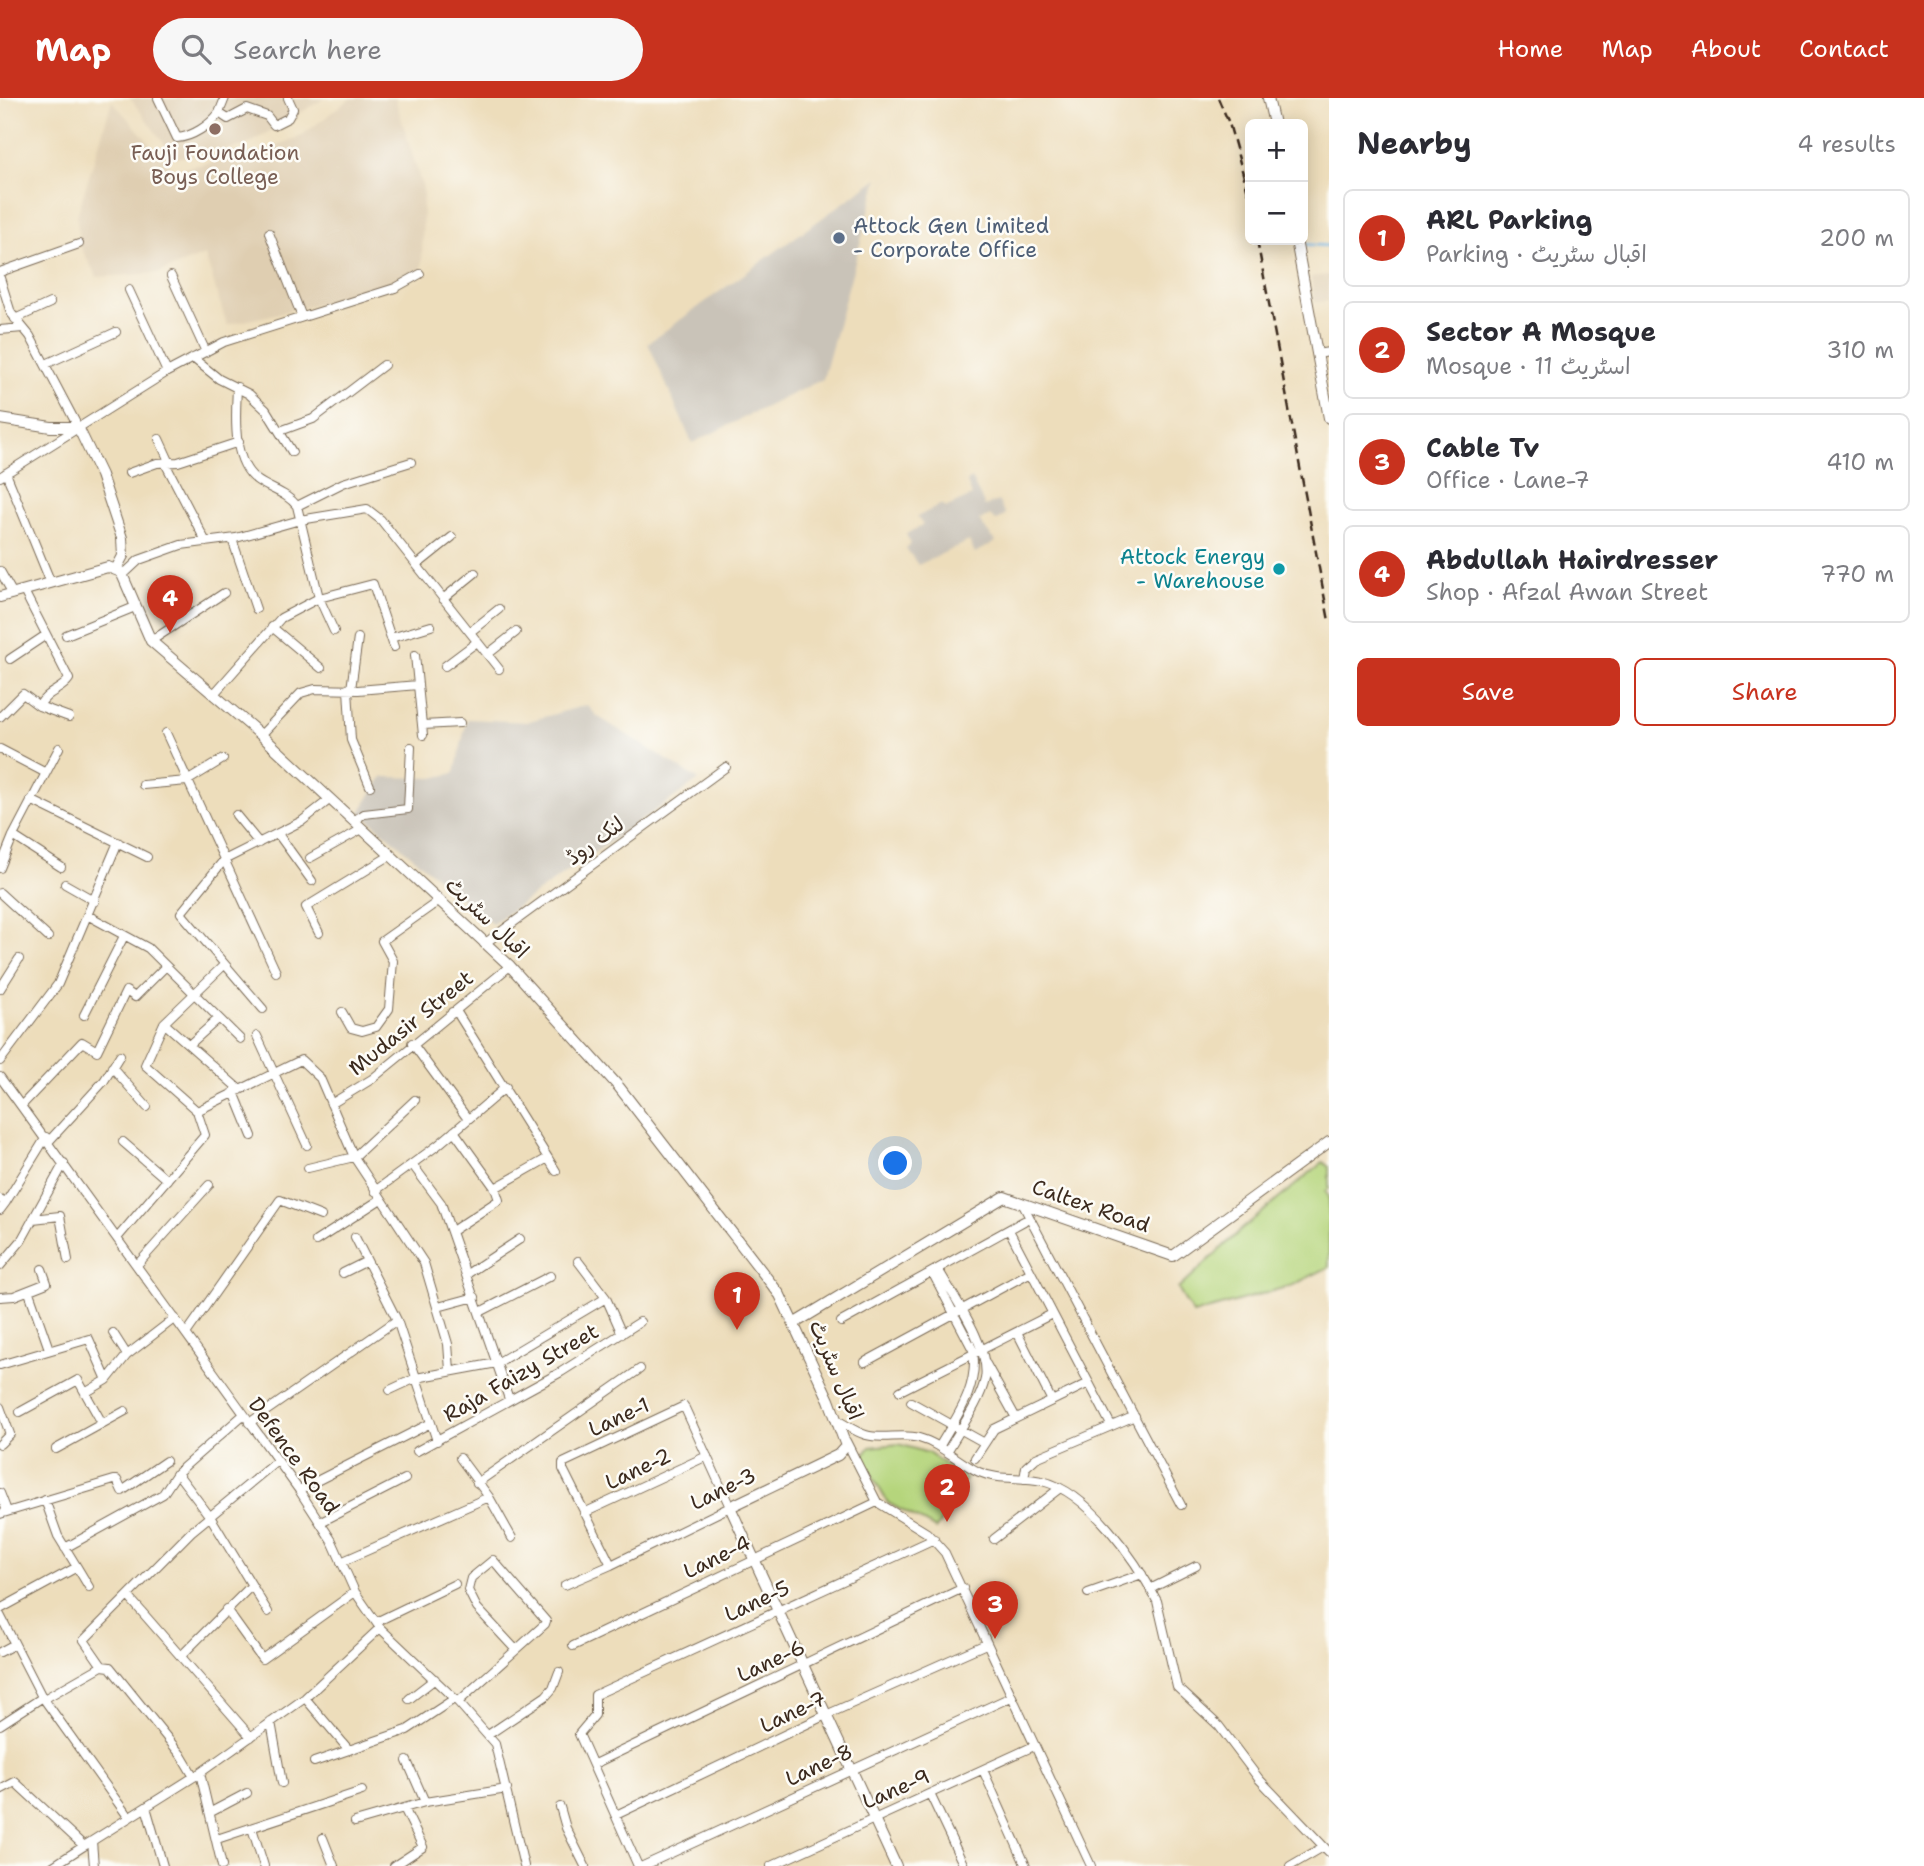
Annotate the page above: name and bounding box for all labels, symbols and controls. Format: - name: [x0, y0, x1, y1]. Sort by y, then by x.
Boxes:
- search box: [153, 18, 643, 81]
- text: Map: [35, 27, 111, 72]
- icon: search: [177, 30, 215, 68]
- text: Search here: [233, 32, 382, 67]
- text: Home: [1497, 33, 1563, 65]
- text: Map: [1601, 33, 1653, 65]
- text: About: [1691, 33, 1761, 65]
- text: Contact: [1799, 33, 1889, 65]
- map controls: [1245, 119, 1308, 245]
- button: +: [1245, 119, 1308, 182]
- marker: Fauji Foundation Boys College: [207, 121, 223, 137]
- text: Nearby: [1357, 123, 1472, 164]
- text: 4 results: [1797, 129, 1896, 159]
- place label: Fauji Foundation Boys College: [131, 139, 299, 191]
- button: −: [1245, 182, 1308, 245]
- text: ARL Parking: [1426, 202, 1592, 237]
- place label: Attock Gen Limited - Corporate Office: [853, 212, 1049, 264]
- text: 1: [1377, 223, 1387, 253]
- text: 200 m: [1819, 223, 1894, 253]
- marker: Attock Gen Limited - Corporate Office: [831, 230, 847, 246]
- text: Parking · اقبال سٹریٹ: [1426, 239, 1647, 269]
- text: Sector A Mosque: [1426, 314, 1656, 349]
- text: 2: [1374, 335, 1390, 365]
- text: 310 m: [1826, 335, 1894, 365]
- text: Mosque · اسٹریٹ 11: [1426, 351, 1631, 381]
- text: Cable Tv: [1426, 430, 1539, 465]
- text: 3: [1374, 447, 1390, 477]
- text: 410 m: [1826, 447, 1894, 477]
- text: Office · Lane-7: [1426, 465, 1590, 495]
- text: Abdullah Hairdresser: [1426, 542, 1718, 577]
- place label: Attock Energy - Warehouse: [1120, 543, 1265, 595]
- text: 4: [1374, 559, 1390, 589]
- text: 770 m: [1820, 559, 1894, 589]
- marker: Attock Energy - Warehouse: [1271, 561, 1287, 577]
- pin: 4: [147, 575, 193, 633]
- text: Shop · Afzal Awan Street: [1426, 577, 1708, 607]
- button: Save: [1357, 658, 1620, 726]
- button: Share: [1634, 658, 1896, 726]
- street label: لنک روڈ: [560, 810, 630, 872]
- street label: اقبال سٹریٹ: [439, 871, 535, 965]
- street label: Mudasir Street: [343, 964, 479, 1082]
- your location: [878, 1146, 912, 1180]
- street label: Caltex Road: [1028, 1173, 1154, 1239]
- pin: 1: [714, 1272, 760, 1330]
- street label: اقبال سٹریٹ: [802, 1316, 870, 1424]
- street label: Raja Faizy Street: [438, 1317, 604, 1429]
- street label: Lane-1: [584, 1391, 654, 1443]
- street label: Defence Road: [242, 1392, 346, 1520]
- street label: Lane-2: [601, 1442, 675, 1496]
- street label: Lane-3: [685, 1461, 761, 1517]
- pin: 2: [924, 1464, 970, 1522]
- street label: Lane-4: [679, 1529, 755, 1585]
- street label: Lane-5: [720, 1574, 794, 1628]
- pin: 3: [972, 1581, 1018, 1639]
- street label: Lane-6: [732, 1633, 810, 1689]
- street label: Lane-7: [755, 1685, 831, 1739]
- street label: Lane-8: [781, 1737, 857, 1793]
- street label: Lane-9: [858, 1762, 934, 1816]

